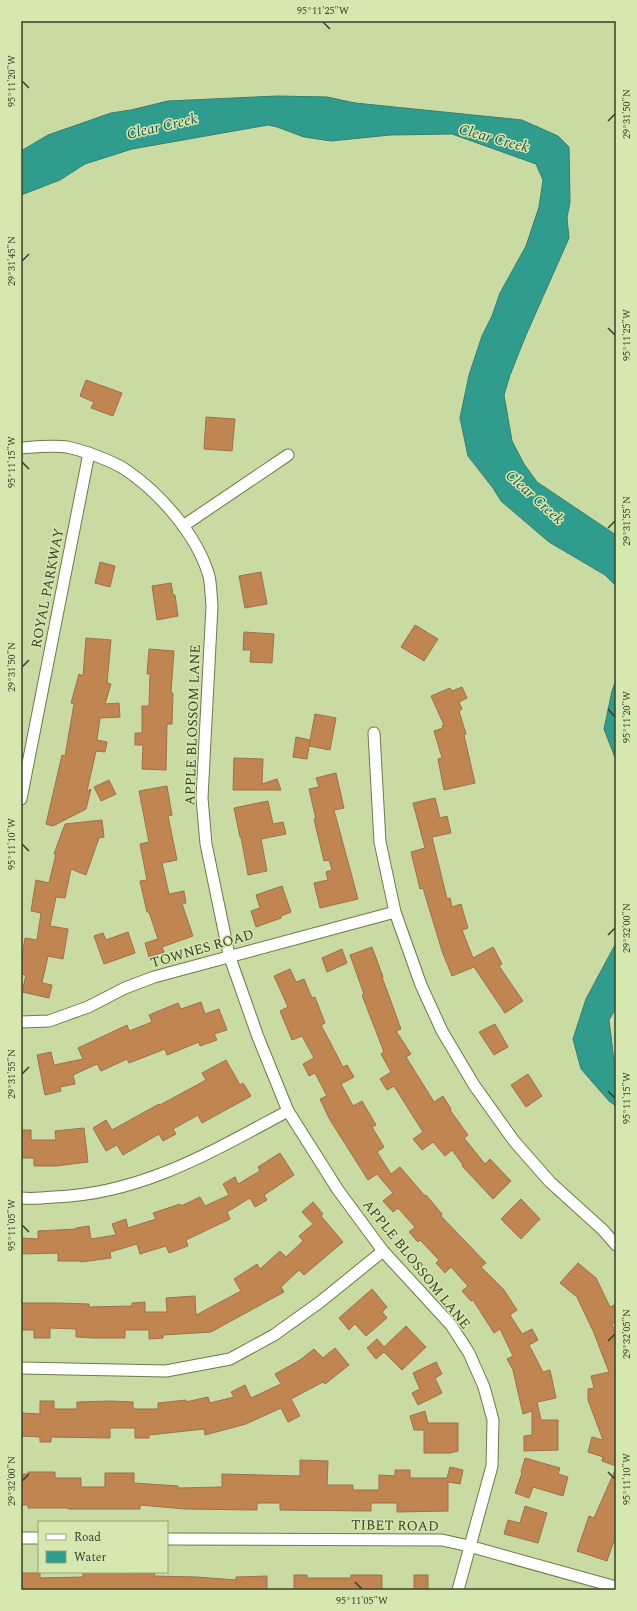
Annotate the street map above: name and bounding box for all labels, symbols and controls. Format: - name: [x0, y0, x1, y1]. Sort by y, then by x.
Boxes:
- text: 95°11'25"W: [297, 3, 349, 19]
- text: 95°11'20"W: [4, 55, 20, 107]
- text: 29°31'50"N: [619, 89, 635, 139]
- water label: Clear Creek: [124, 107, 200, 146]
- water label: Clear Creek: [456, 118, 532, 159]
- text: 29°31'45"N: [4, 236, 20, 286]
- text: 95°11'25"W: [619, 309, 635, 361]
- text: 95°11'15"W: [4, 436, 20, 488]
- water label: Clear Creek: [500, 465, 569, 530]
- text: 29°31'55"N: [619, 496, 635, 546]
- street label: ROYAL PARKWAY: [26, 526, 69, 650]
- text: 29°31'50"N: [4, 642, 20, 692]
- street label: APPLE BLOSSOM LANE: [179, 644, 206, 806]
- text: 95°11'20"W: [619, 691, 635, 743]
- text: 95°11'10"W: [4, 818, 20, 870]
- text: 29°32'00"N: [619, 903, 635, 953]
- street label: TOWNES ROAD: [148, 924, 256, 973]
- text: 29°31'55"N: [4, 1049, 20, 1099]
- text: 95°11'15"W: [619, 1072, 635, 1124]
- street label: APPLE BLOSSOM LANE: [358, 1195, 476, 1334]
- text: 95°11'05"W: [4, 1199, 20, 1251]
- text: 29°32'05"N: [619, 1309, 635, 1359]
- text: 95°11'10"W: [619, 1453, 635, 1505]
- text: 29°32'00"N: [4, 1456, 20, 1506]
- street label: TIBET ROAD: [351, 1514, 439, 1537]
- legend: [38, 1521, 168, 1573]
- text: Road: [74, 1528, 101, 1547]
- text: Water: [74, 1548, 106, 1567]
- text: 95°11'05"W: [336, 1593, 388, 1609]

